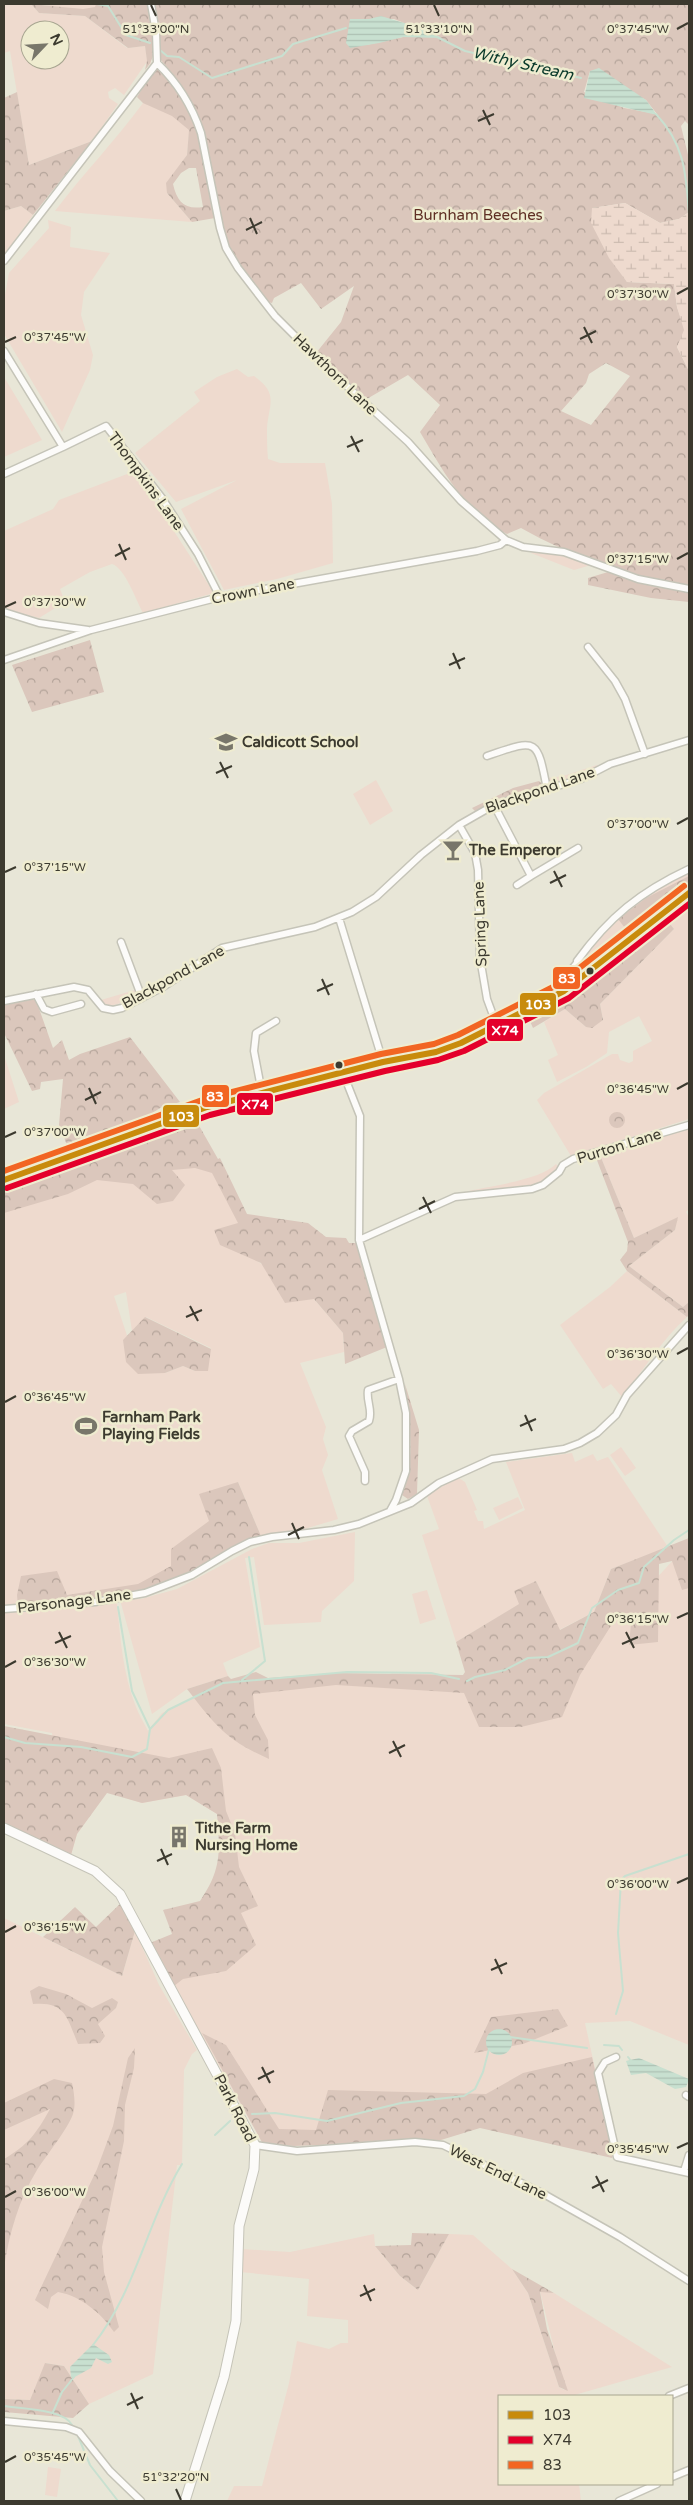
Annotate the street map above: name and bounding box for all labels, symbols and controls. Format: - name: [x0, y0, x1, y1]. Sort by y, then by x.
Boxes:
- north arrow: [20, 20, 70, 70]
- text: 51°33'00"N: [123, 22, 190, 36]
- text: 51°33'10"N: [406, 22, 473, 36]
- text: 0°37'45"W: [607, 22, 669, 36]
- text: N: [46, 31, 66, 48]
- water label: Withy Stream: [471, 43, 576, 85]
- park label: Burnham Beeches: [413, 206, 543, 224]
- text: 0°37'30"W: [607, 287, 669, 301]
- text: 0°37'45"W: [24, 330, 86, 344]
- street label: Hawthorn Lane: [289, 330, 381, 418]
- street label: Thompkins Lane: [104, 428, 188, 534]
- text: 0°37'15"W: [607, 552, 669, 566]
- street label: Crown Lane: [210, 574, 296, 608]
- text: 0°37'30"W: [24, 595, 86, 609]
- school or university icon: Caldicott School: [213, 729, 239, 755]
- place label: Caldicott School: [242, 733, 359, 751]
- street label: Blackpond Lane: [483, 763, 597, 817]
- text: 0°37'00"W: [607, 817, 669, 831]
- bar icon: The Emperor: [440, 837, 466, 863]
- place label: The Emperor: [468, 841, 561, 860]
- text: 0°37'15"W: [24, 860, 86, 874]
- street label: Spring Lane: [470, 881, 490, 967]
- street label: Blackpond Lane: [119, 941, 227, 1013]
- line badge: 83: [552, 966, 581, 990]
- unlabelled marker: [585, 966, 595, 976]
- text: 83: [558, 970, 576, 987]
- line badge: 103: [519, 992, 557, 1016]
- text: 103: [525, 996, 551, 1013]
- line badge: X74: [486, 1018, 524, 1042]
- text: X74: [492, 1022, 519, 1039]
- unlabelled marker: [334, 1060, 344, 1070]
- text: 0°36'45"W: [607, 1082, 669, 1096]
- line badge: 83: [201, 1084, 230, 1108]
- text: 83: [206, 1088, 224, 1105]
- line badge: X74: [236, 1092, 274, 1116]
- text: X74: [242, 1096, 269, 1113]
- line badge: 103: [162, 1104, 200, 1128]
- text: 103: [168, 1108, 194, 1125]
- text: 0°37'00"W: [24, 1125, 86, 1139]
- street label: Purton Lane: [575, 1125, 663, 1167]
- text: 0°36'30"W: [607, 1347, 669, 1361]
- text: 0°36'45"W: [24, 1390, 86, 1404]
- place label: Farnham Park Playing Fields: [102, 1408, 201, 1444]
- sports icon: Farnham Park Playing Fields: [73, 1413, 99, 1439]
- street label: Parsonage Lane: [16, 1585, 132, 1617]
- text: 0°36'15"W: [607, 1612, 669, 1626]
- text: 0°36'30"W: [24, 1655, 86, 1669]
- place label: Tithe Farm Nursing Home: [194, 1819, 298, 1855]
- building icon: Tithe Farm Nursing Home: [166, 1824, 192, 1850]
- text: 0°36'00"W: [607, 1877, 669, 1891]
- text: 0°36'15"W: [24, 1920, 86, 1934]
- street label: Park Road: [210, 2071, 260, 2145]
- street label: West End Lane: [446, 2141, 550, 2203]
- text: 0°35'45"W: [607, 2142, 669, 2156]
- text: 0°36'00"W: [24, 2185, 86, 2199]
- legend: [498, 2395, 673, 2485]
- text: 103: [543, 2406, 571, 2424]
- text: X74: [543, 2431, 572, 2449]
- text: 0°35'45"W: [24, 2450, 86, 2464]
- text: 83: [543, 2456, 562, 2474]
- text: 51°32'20"N: [143, 2470, 210, 2484]

